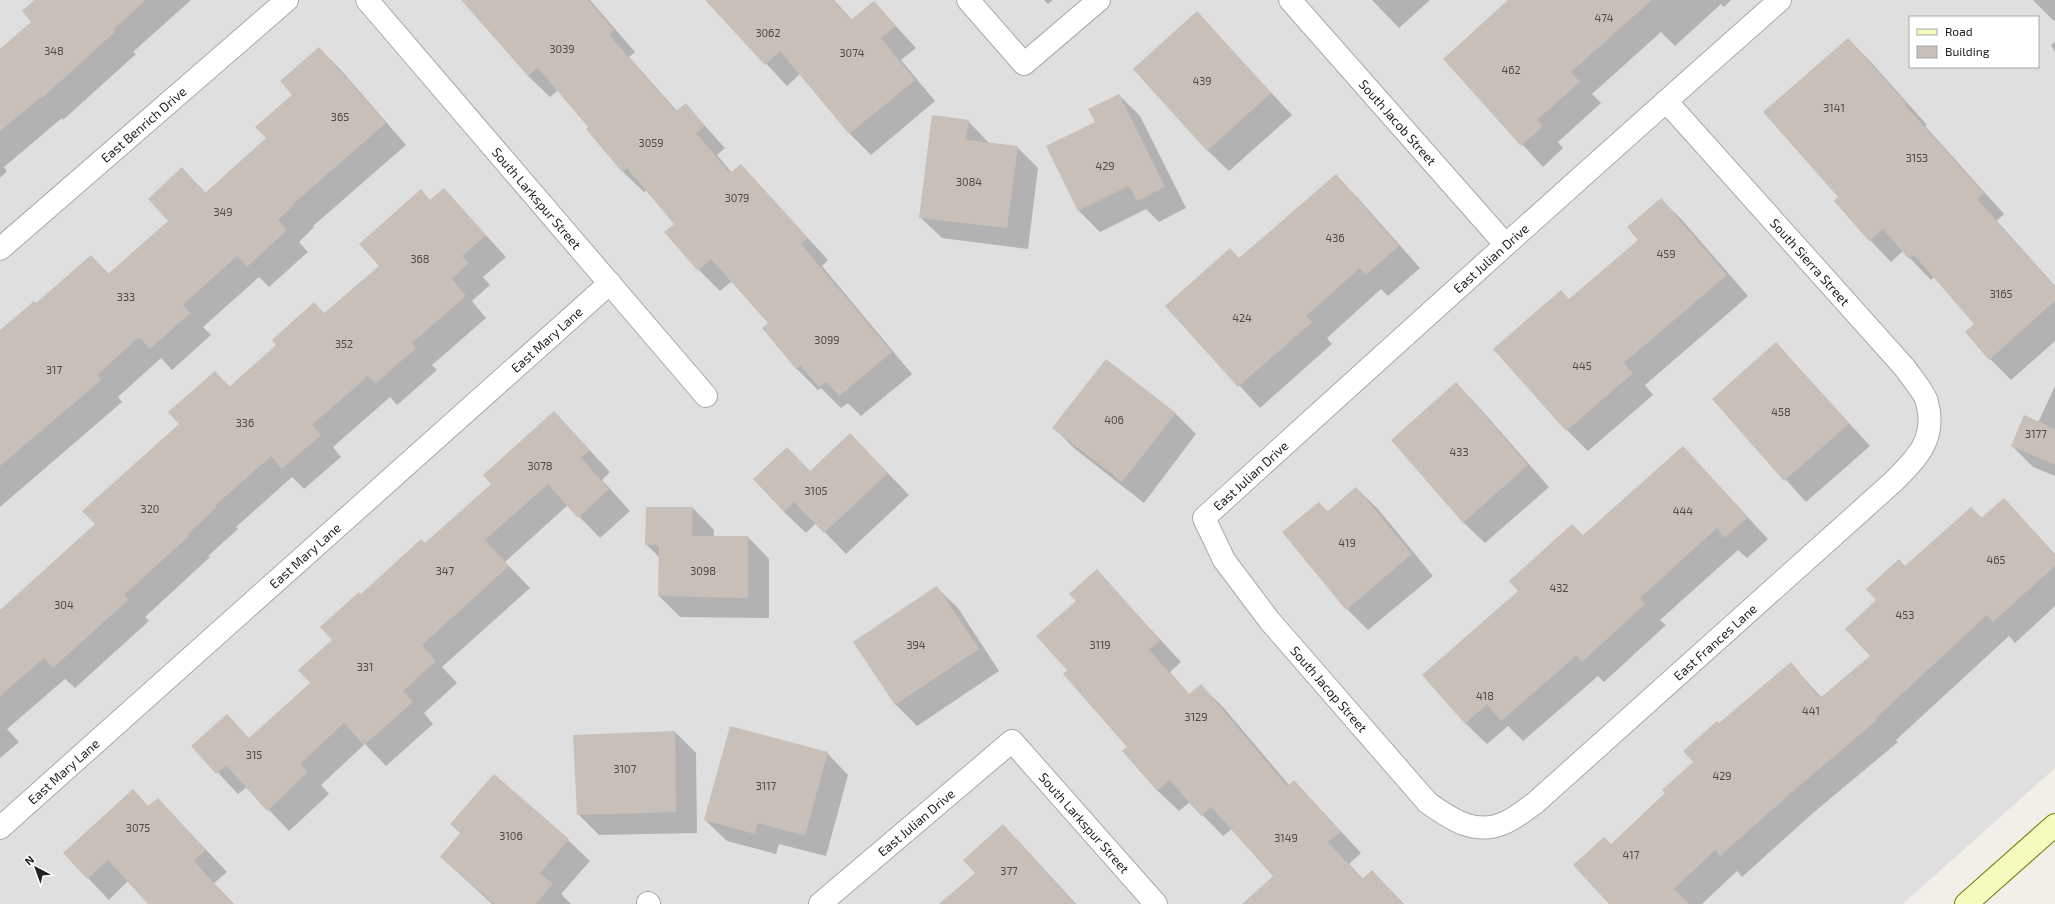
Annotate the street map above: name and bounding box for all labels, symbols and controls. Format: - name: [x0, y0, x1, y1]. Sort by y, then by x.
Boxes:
- house number: 474: [1594, 11, 1614, 24]
- legend: [1909, 16, 2039, 68]
- text: Road: [1945, 24, 1973, 38]
- house number: 3062: [755, 26, 781, 39]
- house number: 3039: [549, 42, 575, 55]
- house number: 348: [44, 44, 64, 57]
- text: Building: [1945, 44, 1990, 58]
- house number: 3074: [839, 46, 865, 59]
- house number: 462: [1501, 63, 1521, 76]
- house number: 439: [1192, 74, 1212, 87]
- street label: South Jacob Street: [1356, 76, 1440, 168]
- street label: East Benrich Drive: [98, 83, 189, 166]
- house number: 3141: [1823, 101, 1845, 114]
- house number: 365: [331, 110, 349, 123]
- house number: 3059: [639, 136, 663, 149]
- street label: South Larkspur Street: [489, 144, 585, 252]
- house number: 3153: [1906, 151, 1928, 164]
- house number: 429: [1095, 159, 1115, 172]
- house number: 3084: [956, 175, 982, 188]
- house number: 3079: [725, 191, 749, 204]
- house number: 349: [213, 205, 233, 218]
- street label: South Sierra Street: [1767, 215, 1853, 309]
- street label: East Julian Drive: [1450, 220, 1532, 296]
- house number: 436: [1325, 231, 1345, 244]
- house number: 459: [1657, 247, 1675, 260]
- house number: 368: [410, 252, 430, 265]
- house number: 3165: [1990, 287, 2012, 300]
- house number: 333: [117, 290, 135, 303]
- street label: East Mary Lane: [508, 303, 586, 376]
- house number: 424: [1232, 311, 1252, 324]
- house number: 3099: [814, 333, 840, 346]
- house number: 352: [335, 337, 353, 350]
- house number: 445: [1572, 359, 1592, 372]
- house number: 317: [46, 363, 62, 376]
- house number: 458: [1771, 405, 1791, 418]
- house number: 406: [1104, 413, 1124, 426]
- house number: 336: [236, 416, 254, 429]
- house number: 3177: [2025, 427, 2047, 440]
- street label: East Julian Drive: [1210, 437, 1292, 514]
- house number: 433: [1450, 445, 1469, 458]
- house number: 3078: [527, 459, 553, 472]
- house number: 3105: [804, 484, 828, 497]
- house number: 320: [141, 502, 159, 515]
- house number: 444: [1673, 504, 1693, 517]
- street label: East Mary Lane: [266, 519, 344, 592]
- house number: 419: [1338, 536, 1356, 549]
- house number: 465: [1987, 553, 2006, 566]
- house number: 347: [436, 564, 455, 577]
- house number: 3098: [690, 564, 716, 577]
- house number: 432: [1549, 581, 1569, 594]
- house number: 304: [54, 598, 74, 611]
- street label: East Frances Lane: [1670, 600, 1760, 684]
- house number: 453: [1896, 608, 1914, 621]
- house number: 394: [906, 638, 926, 651]
- house number: 3119: [1089, 638, 1111, 651]
- street label: South Jacop Street: [1287, 643, 1371, 735]
- house number: 331: [357, 660, 373, 673]
- house number: 418: [1476, 689, 1494, 702]
- house number: 441: [1802, 704, 1820, 717]
- house number: 3129: [1185, 710, 1207, 723]
- street label: East Mary Lane: [24, 735, 102, 807]
- house number: 315: [246, 748, 262, 761]
- house number: 3107: [614, 762, 637, 775]
- street label: South Larkspur Street: [1036, 769, 1133, 876]
- house number: 429: [1712, 769, 1732, 782]
- house number: 3117: [756, 779, 777, 792]
- street label: East Julian Drive: [874, 785, 958, 860]
- house number: 3075: [126, 821, 150, 834]
- house number: 3106: [499, 829, 523, 842]
- house number: 3149: [1274, 831, 1298, 844]
- north arrow: [16, 848, 56, 888]
- house number: 417: [1623, 848, 1640, 861]
- text: N: [22, 853, 36, 868]
- house number: 377: [1000, 864, 1018, 877]

